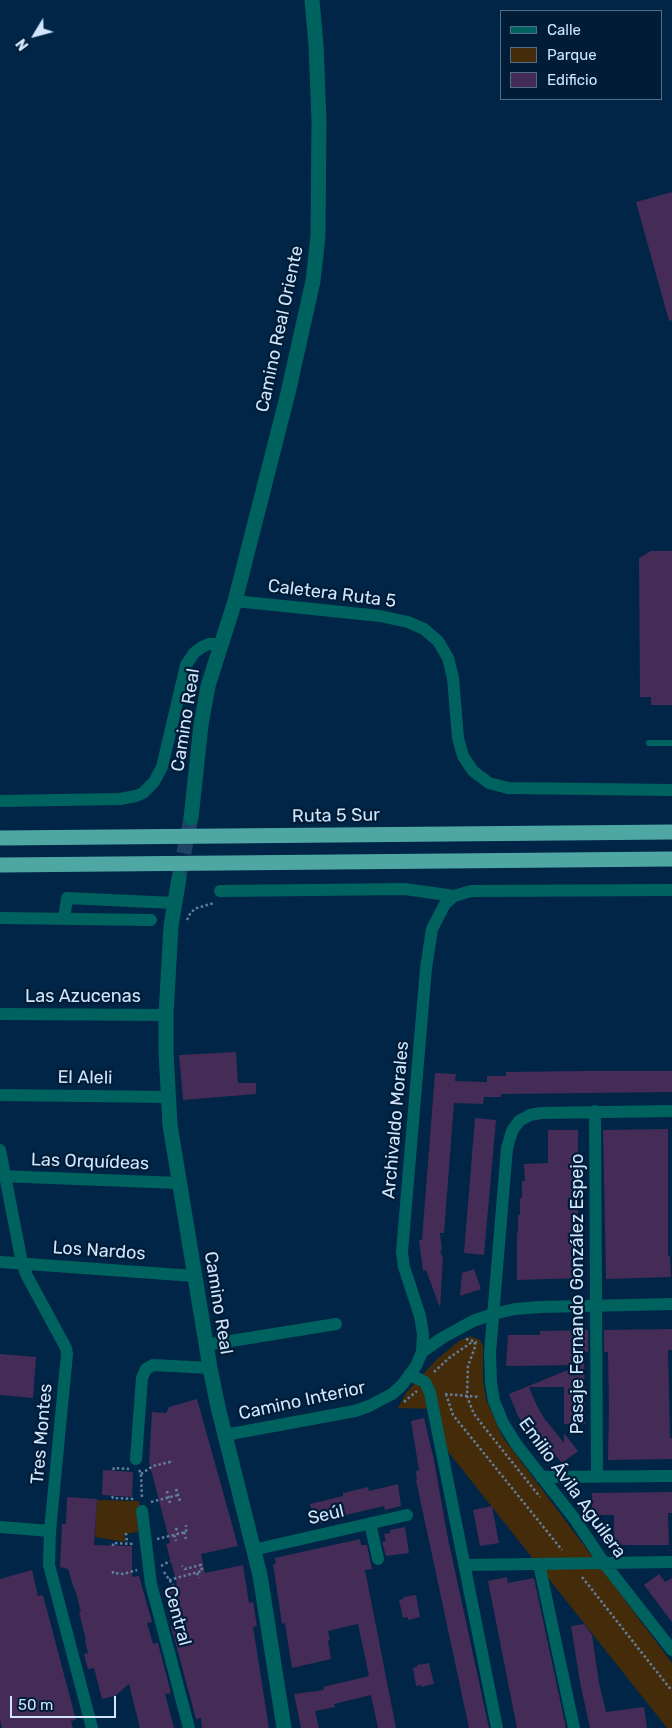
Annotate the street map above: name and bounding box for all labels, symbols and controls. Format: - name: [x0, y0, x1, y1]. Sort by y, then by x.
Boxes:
- north arrow: [10, 10, 60, 60]
- legend: [500, 10, 662, 100]
- text: Calle: [547, 21, 581, 39]
- text: N: [13, 35, 32, 53]
- text: Parque: [547, 46, 597, 64]
- text: Edificio: [547, 71, 597, 89]
- street label: Camino Real Oriente: [252, 244, 308, 414]
- street label: Caletera Ruta 5: [267, 575, 397, 613]
- street label: Camino Real: [167, 667, 205, 773]
- street label: Ruta 5 Sur: [292, 804, 380, 828]
- street label: Las Azucenas: [25, 986, 141, 1008]
- street label: Archivaldo Morales: [378, 1040, 414, 1200]
- street label: El Aleli: [57, 1067, 113, 1089]
- street label: Las Orquídeas: [30, 1149, 150, 1175]
- street label: Pasaje Fernando González Espejo: [567, 1154, 589, 1434]
- street label: Los Nardos: [52, 1237, 146, 1265]
- street label: Camino Real: [199, 1250, 237, 1356]
- street label: Camino Interior: [237, 1377, 367, 1425]
- street label: Tres Montes: [27, 1383, 57, 1485]
- street label: Emilio Ávila Aguilera: [514, 1414, 630, 1562]
- street label: Seúl: [306, 1500, 346, 1530]
- street label: Central: [159, 1584, 195, 1648]
- scale bar: [12, 1686, 119, 1718]
- text: 50 m: [18, 1696, 53, 1714]

